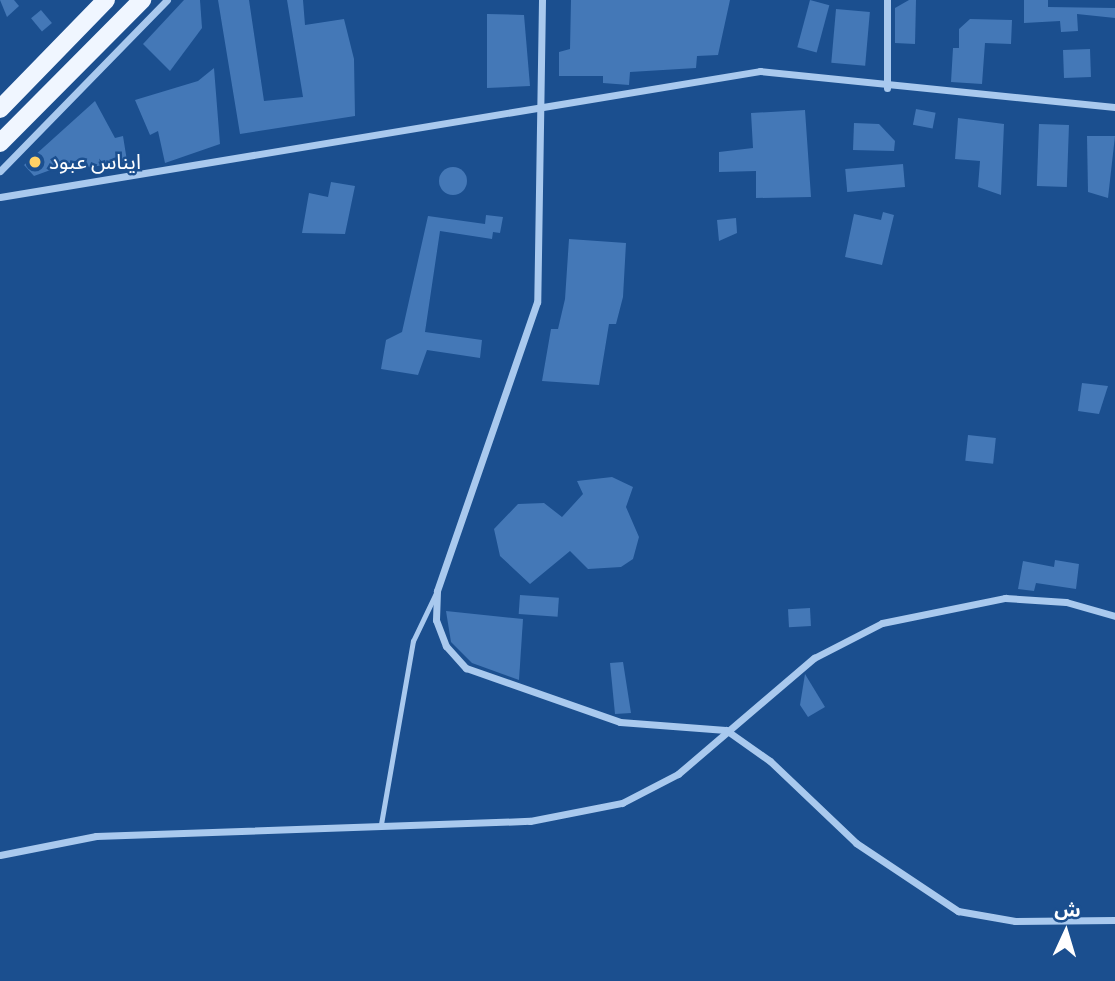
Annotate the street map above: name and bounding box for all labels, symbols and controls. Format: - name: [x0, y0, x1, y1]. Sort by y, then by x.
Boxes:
- place label: ايناس عبود: [49, 149, 141, 175]
- marker: ايناس عبود: [27, 154, 43, 170]
- text: ش: [1054, 896, 1081, 925]
- north arrow: [1031, 897, 1101, 967]

